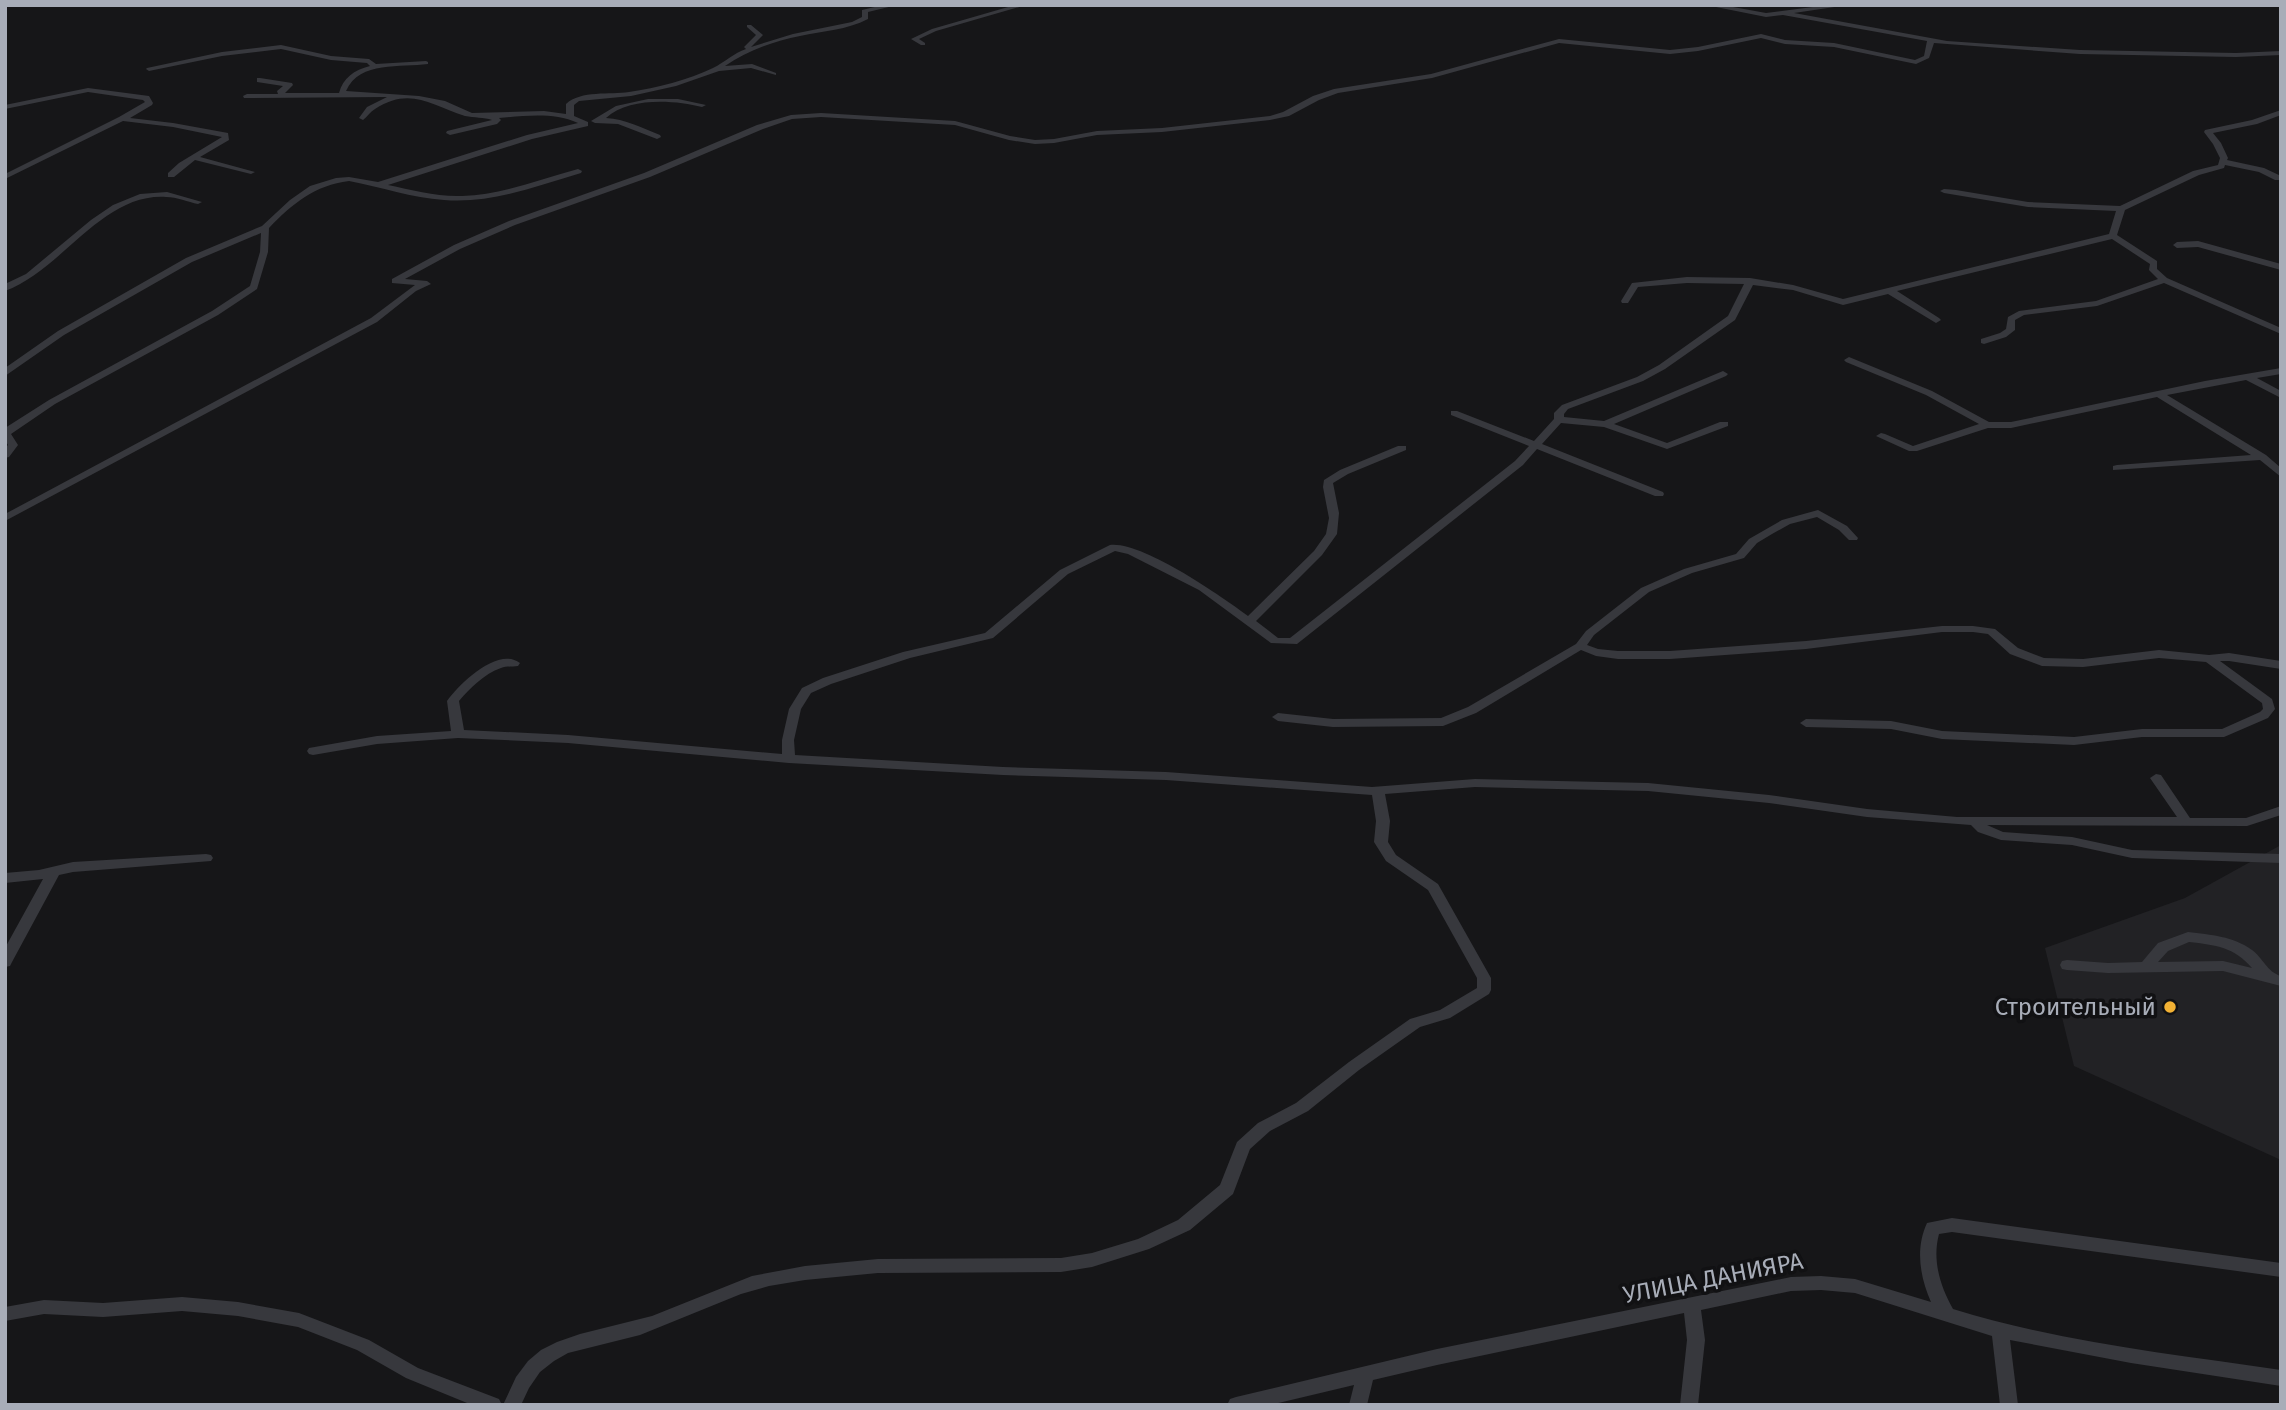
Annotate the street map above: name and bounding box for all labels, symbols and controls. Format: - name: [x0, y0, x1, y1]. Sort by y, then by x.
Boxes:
- place label: Строительный: [1995, 993, 2156, 1021]
- marker: Строительный: [2162, 999, 2178, 1015]
- street label: УЛИЦА ДАНИЯРА: [1621, 1247, 1806, 1309]

